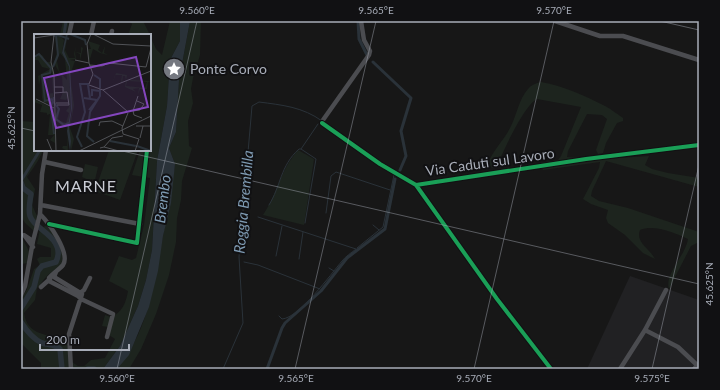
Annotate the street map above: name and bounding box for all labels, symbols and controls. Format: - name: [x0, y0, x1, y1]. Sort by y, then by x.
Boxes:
- text: 9.560°E: [179, 4, 215, 16]
- text: 9.565°E: [358, 4, 394, 16]
- text: 9.570°E: [536, 4, 572, 16]
- inset map: [34, 34, 151, 151]
- place icon: Ponte Corvo: [161, 56, 187, 82]
- place label: Ponte Corvo: [190, 60, 267, 77]
- text: 45.625°N: [5, 106, 17, 150]
- street label: Via Caduti sul Lavoro: [424, 144, 556, 179]
- water label: Roggia Brembilla: [230, 149, 257, 254]
- water label: Brembo: [150, 174, 174, 224]
- district label: MARNE: [55, 176, 117, 195]
- text: 45.625°N: [703, 262, 715, 306]
- scale bar: [40, 326, 129, 352]
- text: 200 m: [46, 332, 80, 347]
- text: 9.560°E: [99, 372, 135, 384]
- text: 9.565°E: [278, 372, 314, 384]
- text: 9.570°E: [456, 372, 492, 384]
- text: 9.575°E: [634, 372, 670, 384]

